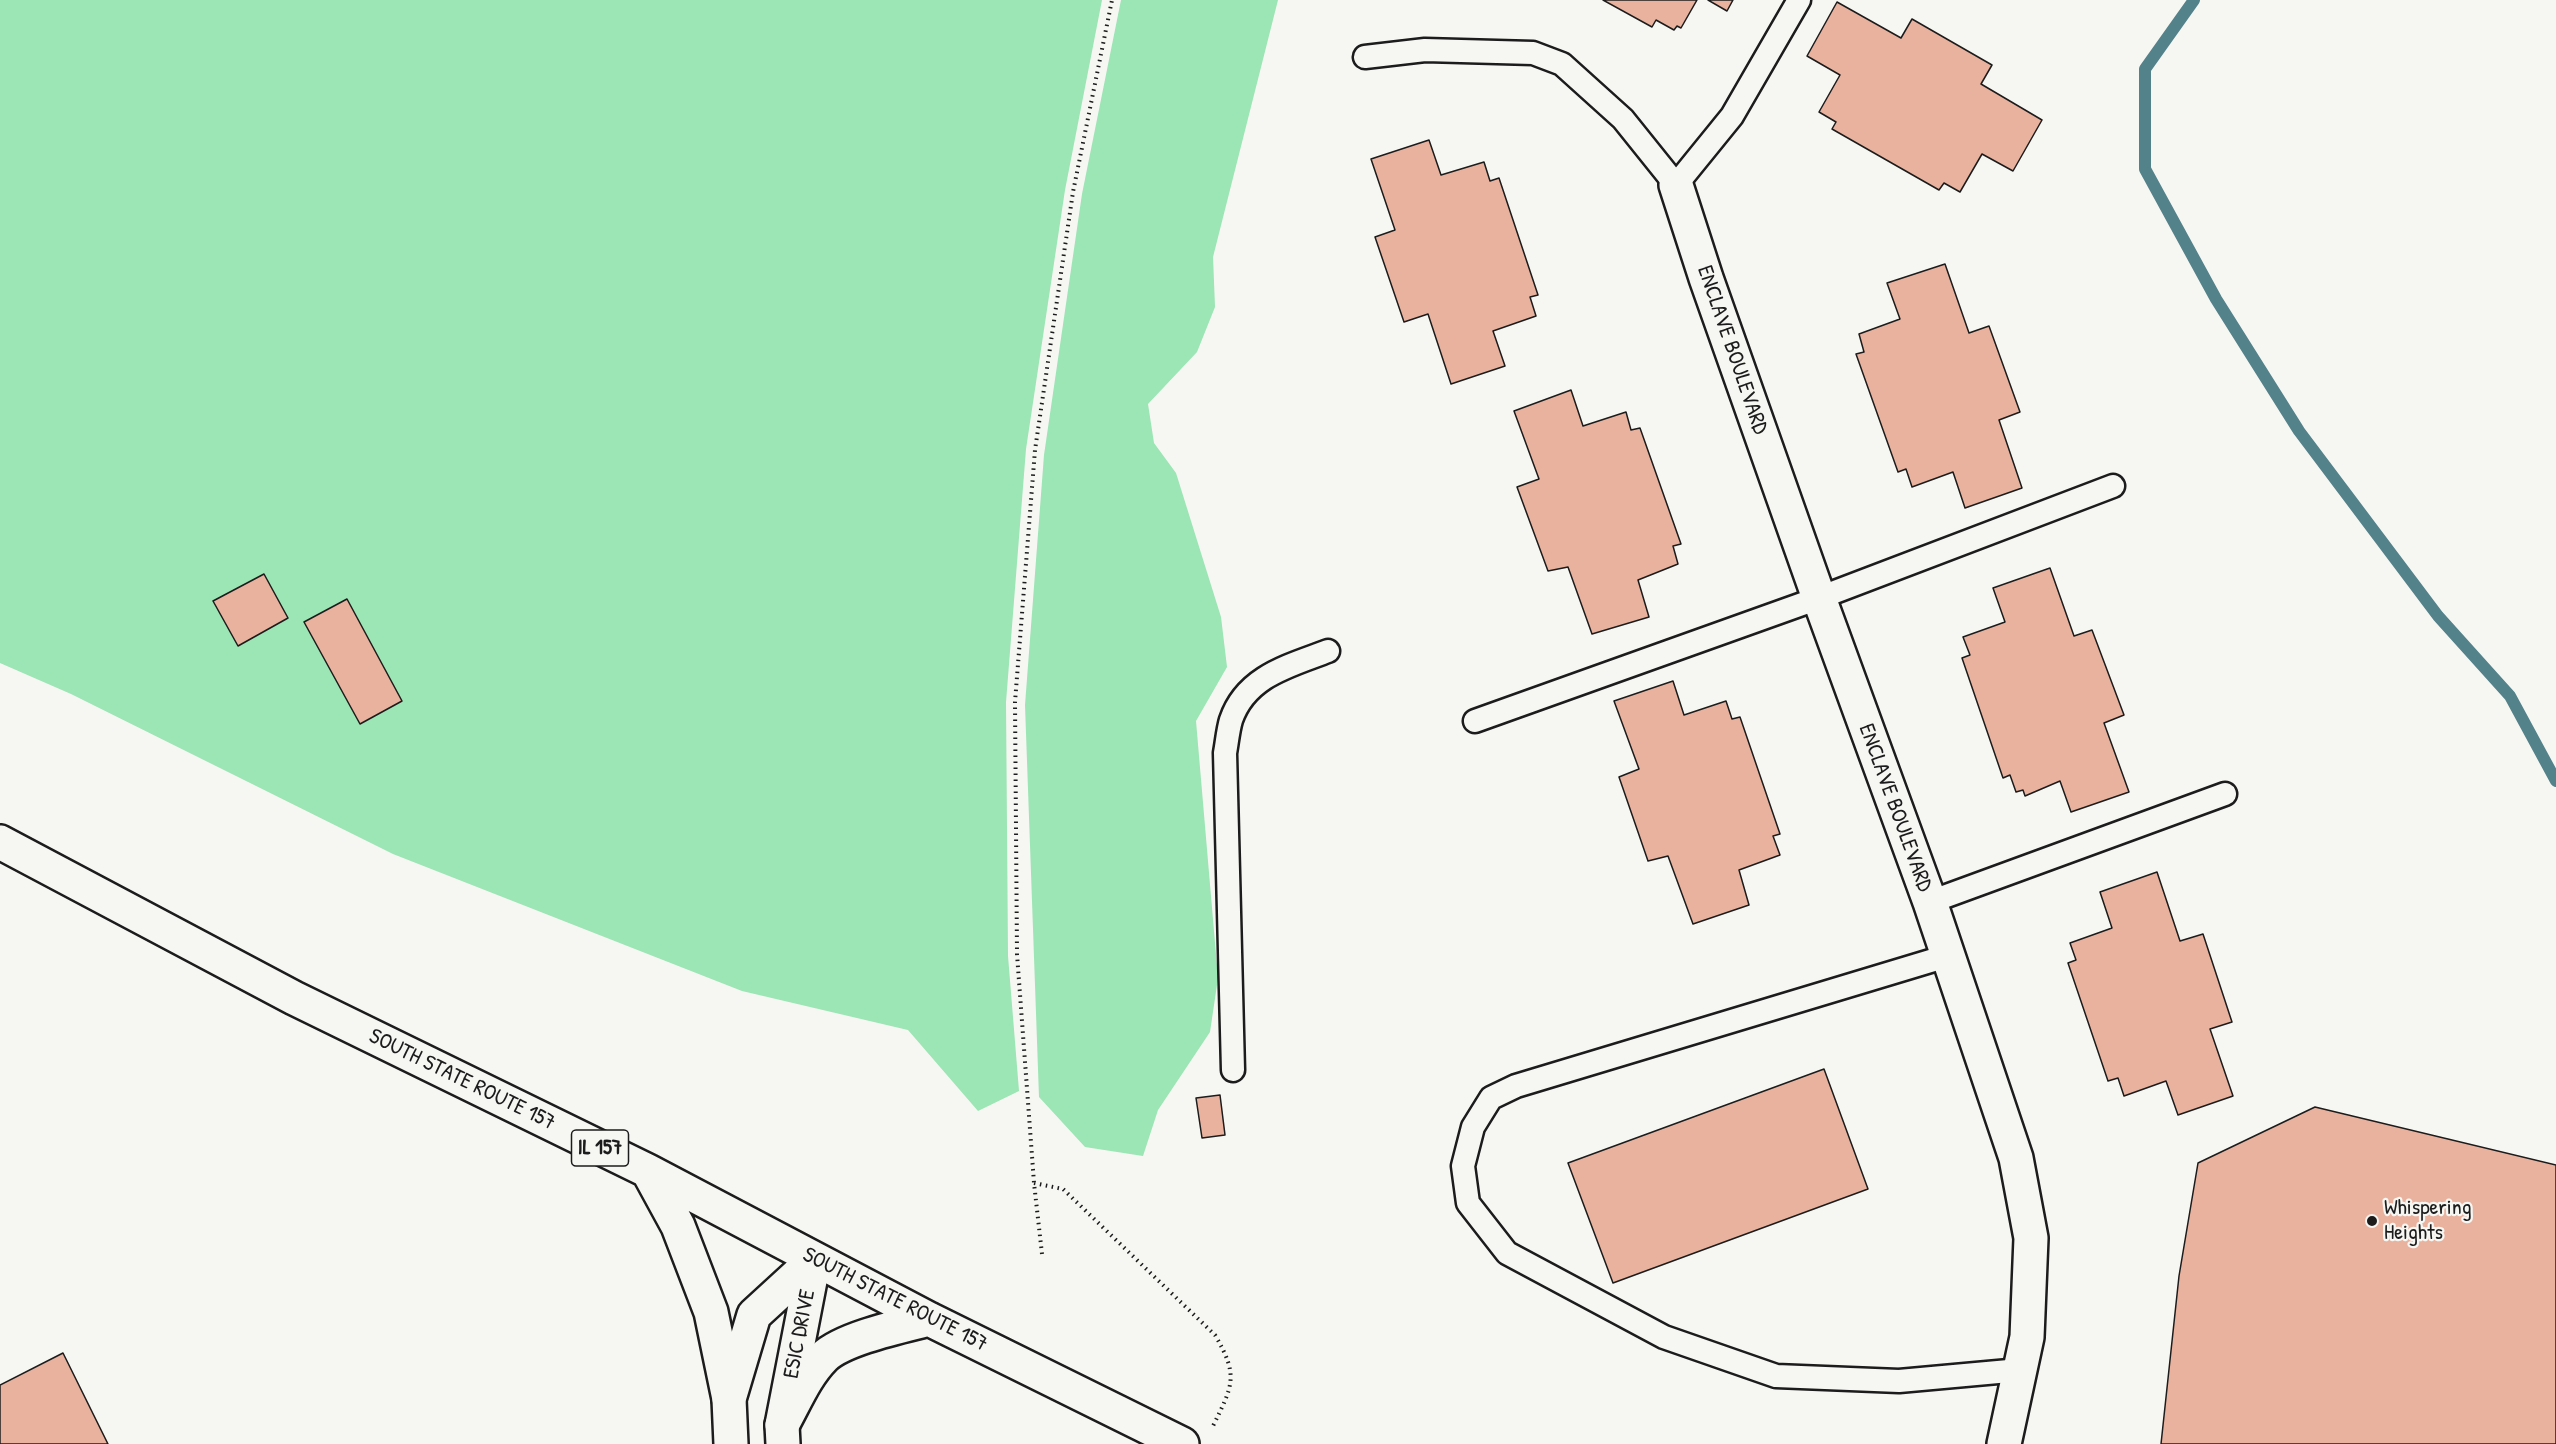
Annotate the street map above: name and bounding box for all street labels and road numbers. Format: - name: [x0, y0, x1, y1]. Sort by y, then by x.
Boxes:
- street label: ENCLAVE BOULEVARD: [1691, 262, 1773, 438]
- street label: ENCLAVE BOULEVARD: [1852, 721, 1938, 895]
- street label: SOUTH STATE ROUTE 157: [365, 1023, 559, 1137]
- road number: IL 157: [572, 1130, 628, 1166]
- street label: SOUTH STATE ROUTE 157: [798, 1242, 992, 1358]
- street label: ESIC DRIVE: [778, 1287, 822, 1381]

